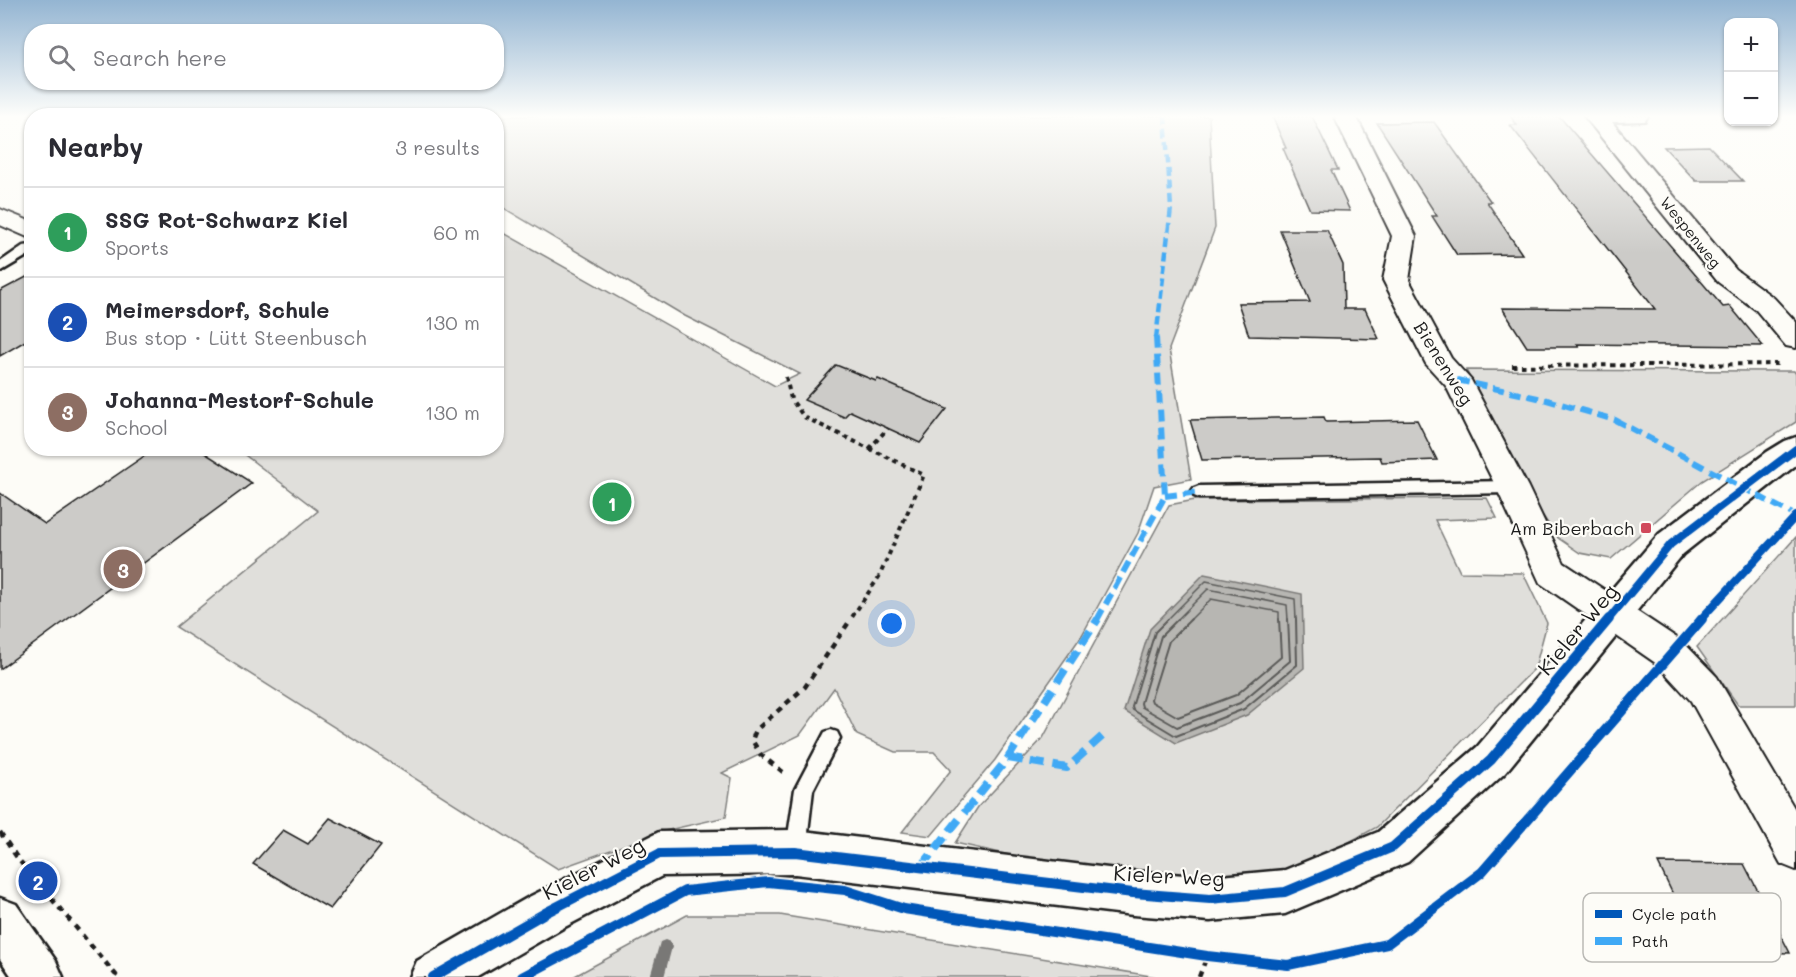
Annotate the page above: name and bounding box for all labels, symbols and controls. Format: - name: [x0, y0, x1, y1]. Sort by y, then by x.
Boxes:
- map controls: [1724, 18, 1778, 126]
- button: +: [1724, 18, 1778, 72]
- search box: [24, 24, 504, 90]
- icon: search: [45, 41, 78, 74]
- text: Search here: [93, 43, 227, 72]
- button: −: [1724, 72, 1778, 126]
- text: Nearby: [48, 130, 143, 164]
- text: 3 results: [395, 134, 480, 160]
- street label: Wespenweg: [1656, 192, 1726, 272]
- text: SSG Rot-Schwarz Kiel: [105, 205, 348, 234]
- text: 1: [63, 219, 72, 245]
- text: 60 m: [433, 219, 480, 245]
- text: Sports: [105, 234, 169, 260]
- text: Meimersdorf, Schule: [105, 295, 329, 324]
- text: 2: [62, 309, 73, 335]
- text: 130 m: [425, 309, 480, 335]
- street label: Bienenweg: [1409, 317, 1479, 409]
- text: Bus stop · Lütt Steenbusch: [105, 324, 367, 350]
- text: Johanna-Mestorf-Schule: [105, 385, 374, 414]
- text: 3: [62, 399, 74, 425]
- text: 130 m: [425, 399, 480, 425]
- text: School: [105, 414, 168, 440]
- pin: 1: [592, 480, 632, 524]
- place label: Am Biberbach: [1510, 516, 1634, 540]
- marker: Am Biberbach: [1639, 521, 1653, 535]
- pin: 3: [104, 546, 142, 592]
- street label: Kieler Weg: [1531, 578, 1623, 680]
- your location: [877, 609, 906, 638]
- street label: Kieler Weg: [537, 831, 649, 905]
- pin: 2: [18, 858, 57, 904]
- street label: Kieler Weg: [1113, 859, 1225, 891]
- legend: [1583, 893, 1781, 962]
- text: Cycle path: [1632, 903, 1716, 924]
- text: Path: [1632, 930, 1668, 951]

